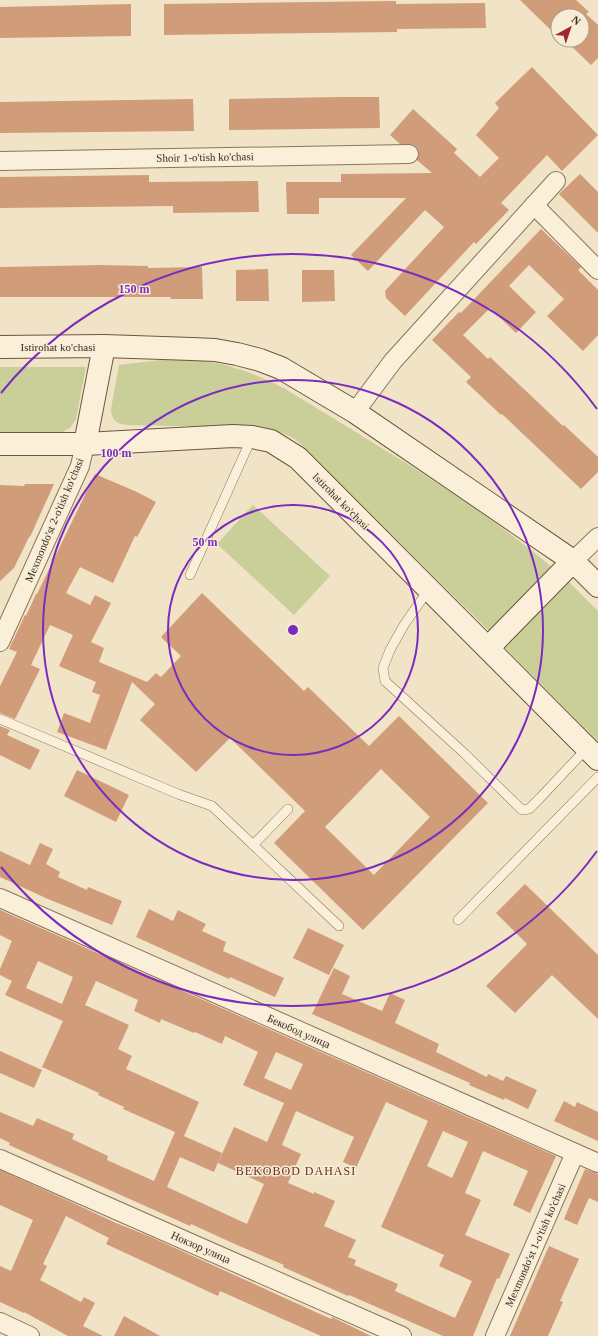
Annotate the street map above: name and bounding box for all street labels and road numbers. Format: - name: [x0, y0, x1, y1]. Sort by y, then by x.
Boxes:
- street label: Shoir 1-o'tish ko'chasi: [156, 150, 254, 164]
- street label: Istirohat ko'chasi: [21, 341, 96, 353]
- street label: Mexmondo'st 2-o'tish ko'chasi: [22, 456, 86, 584]
- street label: Istirohat ko'chasi: [310, 470, 372, 532]
- street label: Бекобод улица: [266, 1012, 333, 1050]
- street label: Mexmondo'st 1-o'tish ko'chasi: [502, 1182, 568, 1308]
- street label: Нокзор улица: [169, 1229, 233, 1266]

